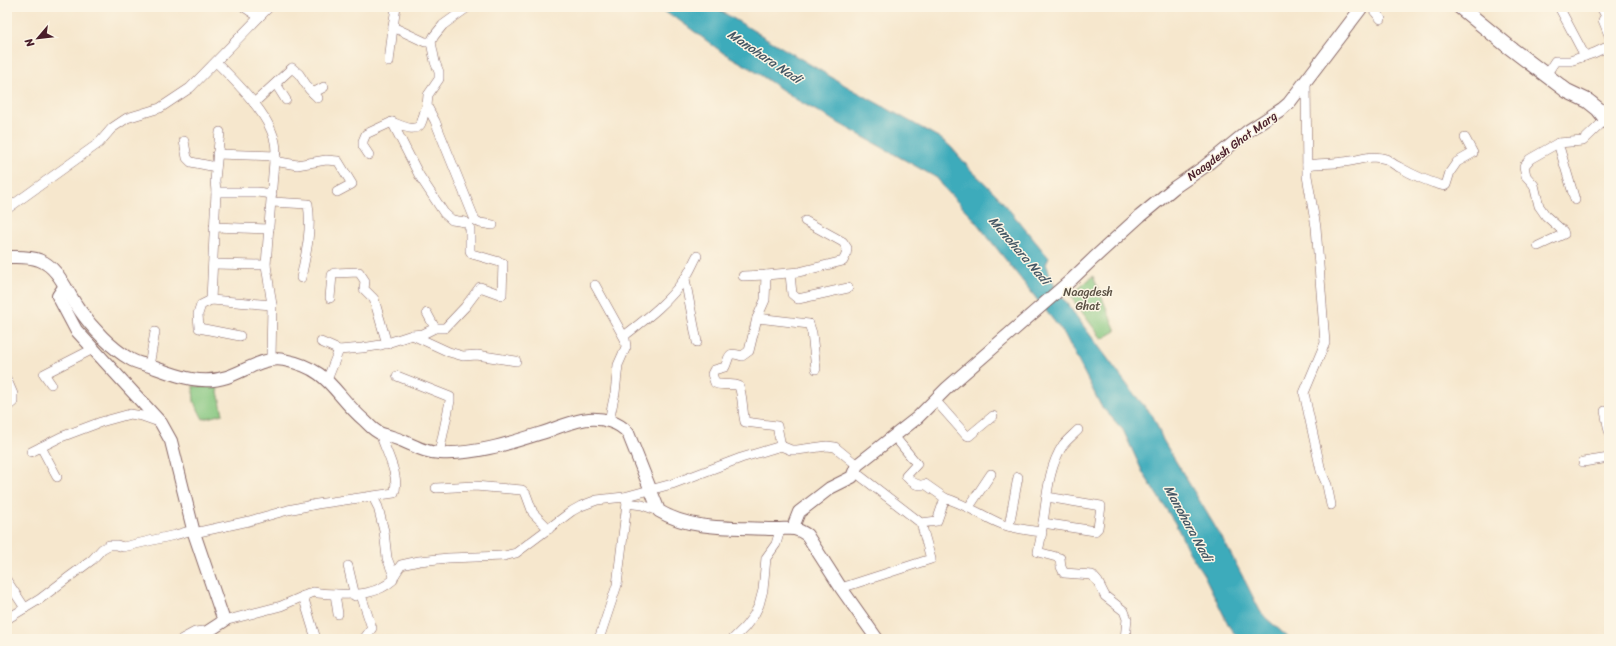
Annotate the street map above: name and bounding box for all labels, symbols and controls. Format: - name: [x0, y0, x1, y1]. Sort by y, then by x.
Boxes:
- north arrow: [18, 18, 58, 58]
- water label: Manohara Nadi: [723, 23, 809, 91]
- text: N: [19, 34, 40, 51]
- street label: Naagdesh Ghat Marg: [1182, 105, 1282, 187]
- water label: Manohara Nadi: [983, 211, 1058, 292]
- park label: Naagdesh Ghat: [1063, 281, 1113, 317]
- water label: Manohara Nadi: [1158, 480, 1220, 568]

